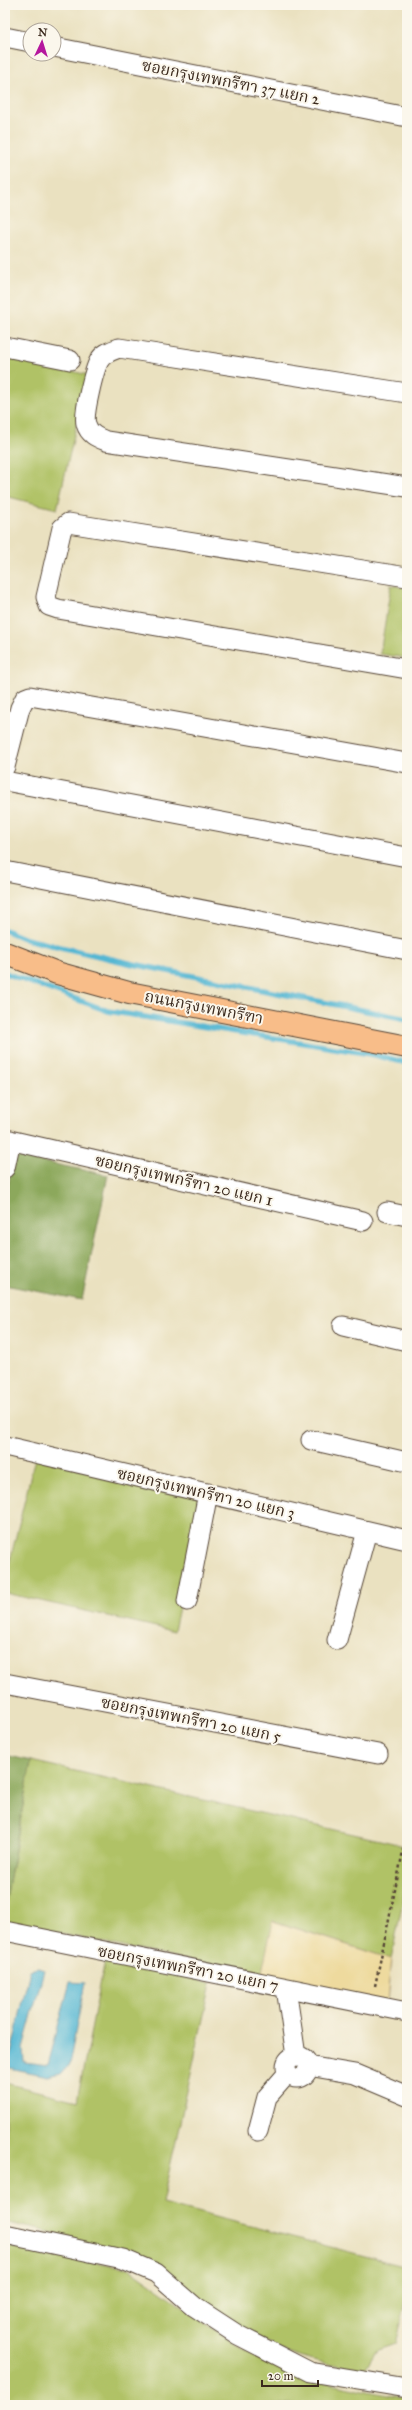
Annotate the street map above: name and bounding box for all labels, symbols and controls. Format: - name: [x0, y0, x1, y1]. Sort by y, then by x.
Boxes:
- north arrow: [22, 22, 62, 62]
- text: N: [38, 26, 48, 39]
- street label: ซอยกรุงเทพกรีฑา 37 แยก 2: [140, 55, 322, 111]
- street label: ถนนกรุงเทพกรีฑา: [143, 986, 265, 1030]
- street label: ซอยกรุงเทพกรีฑา 20 แยก 1: [93, 1150, 275, 1212]
- street label: ซอยกรุงเทพกรีฑา 20 แยก 3: [115, 1463, 297, 1525]
- street label: ซอยกรุงเทพกรีฑา 20 แยก 5: [99, 1692, 283, 1748]
- street label: ซอยกรุงเทพกรีฑา 20 แยก 7: [96, 1941, 280, 1997]
- scale bar: [262, 2362, 318, 2388]
- text: 20 m: [268, 2369, 294, 2383]

